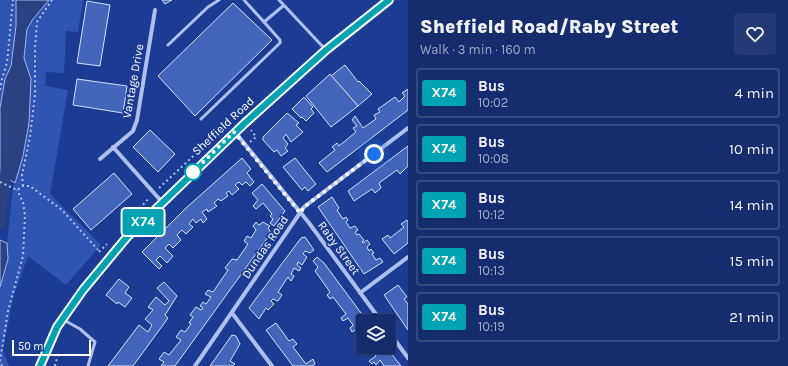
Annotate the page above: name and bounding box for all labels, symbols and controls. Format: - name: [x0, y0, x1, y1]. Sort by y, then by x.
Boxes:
- button: heart: [734, 13, 776, 55]
- text: Sheffield Road/Raby Street: [420, 16, 678, 38]
- text: Walk · 3 min · 160 m: [420, 42, 536, 57]
- street label: Vantage Drive: [120, 43, 146, 119]
- text: Bus: [478, 77, 505, 95]
- text: X74: [432, 84, 456, 101]
- text: 4 min: [735, 84, 774, 102]
- street label: Sheffield Road: [189, 94, 257, 158]
- text: 10:02: [478, 95, 508, 110]
- text: Bus: [478, 133, 505, 151]
- text: X74: [432, 140, 456, 157]
- text: 10 min: [729, 140, 774, 158]
- your location: [364, 144, 384, 164]
- text: 10:08: [478, 151, 509, 166]
- unlabelled marker: [184, 163, 202, 181]
- text: Bus: [478, 189, 505, 207]
- text: X74: [432, 196, 456, 213]
- text: 14 min: [730, 196, 774, 214]
- text: 10:12: [478, 207, 505, 222]
- line badge: X74: [120, 209, 166, 235]
- text: X74: [131, 213, 155, 230]
- street label: Dundas Road: [239, 213, 291, 281]
- street label: Raby Street: [315, 219, 363, 278]
- text: Bus: [478, 245, 505, 263]
- text: X74: [432, 252, 456, 269]
- text: 15 min: [729, 252, 774, 270]
- text: 10:13: [478, 263, 505, 278]
- text: Bus: [478, 301, 505, 319]
- text: X74: [432, 308, 456, 325]
- text: 21 min: [729, 308, 774, 326]
- map controls: [356, 314, 396, 354]
- button: layers: [356, 314, 396, 354]
- text: 10:19: [478, 319, 505, 334]
- scale bar: [12, 338, 91, 357]
- text: 50 m: [18, 340, 44, 353]

